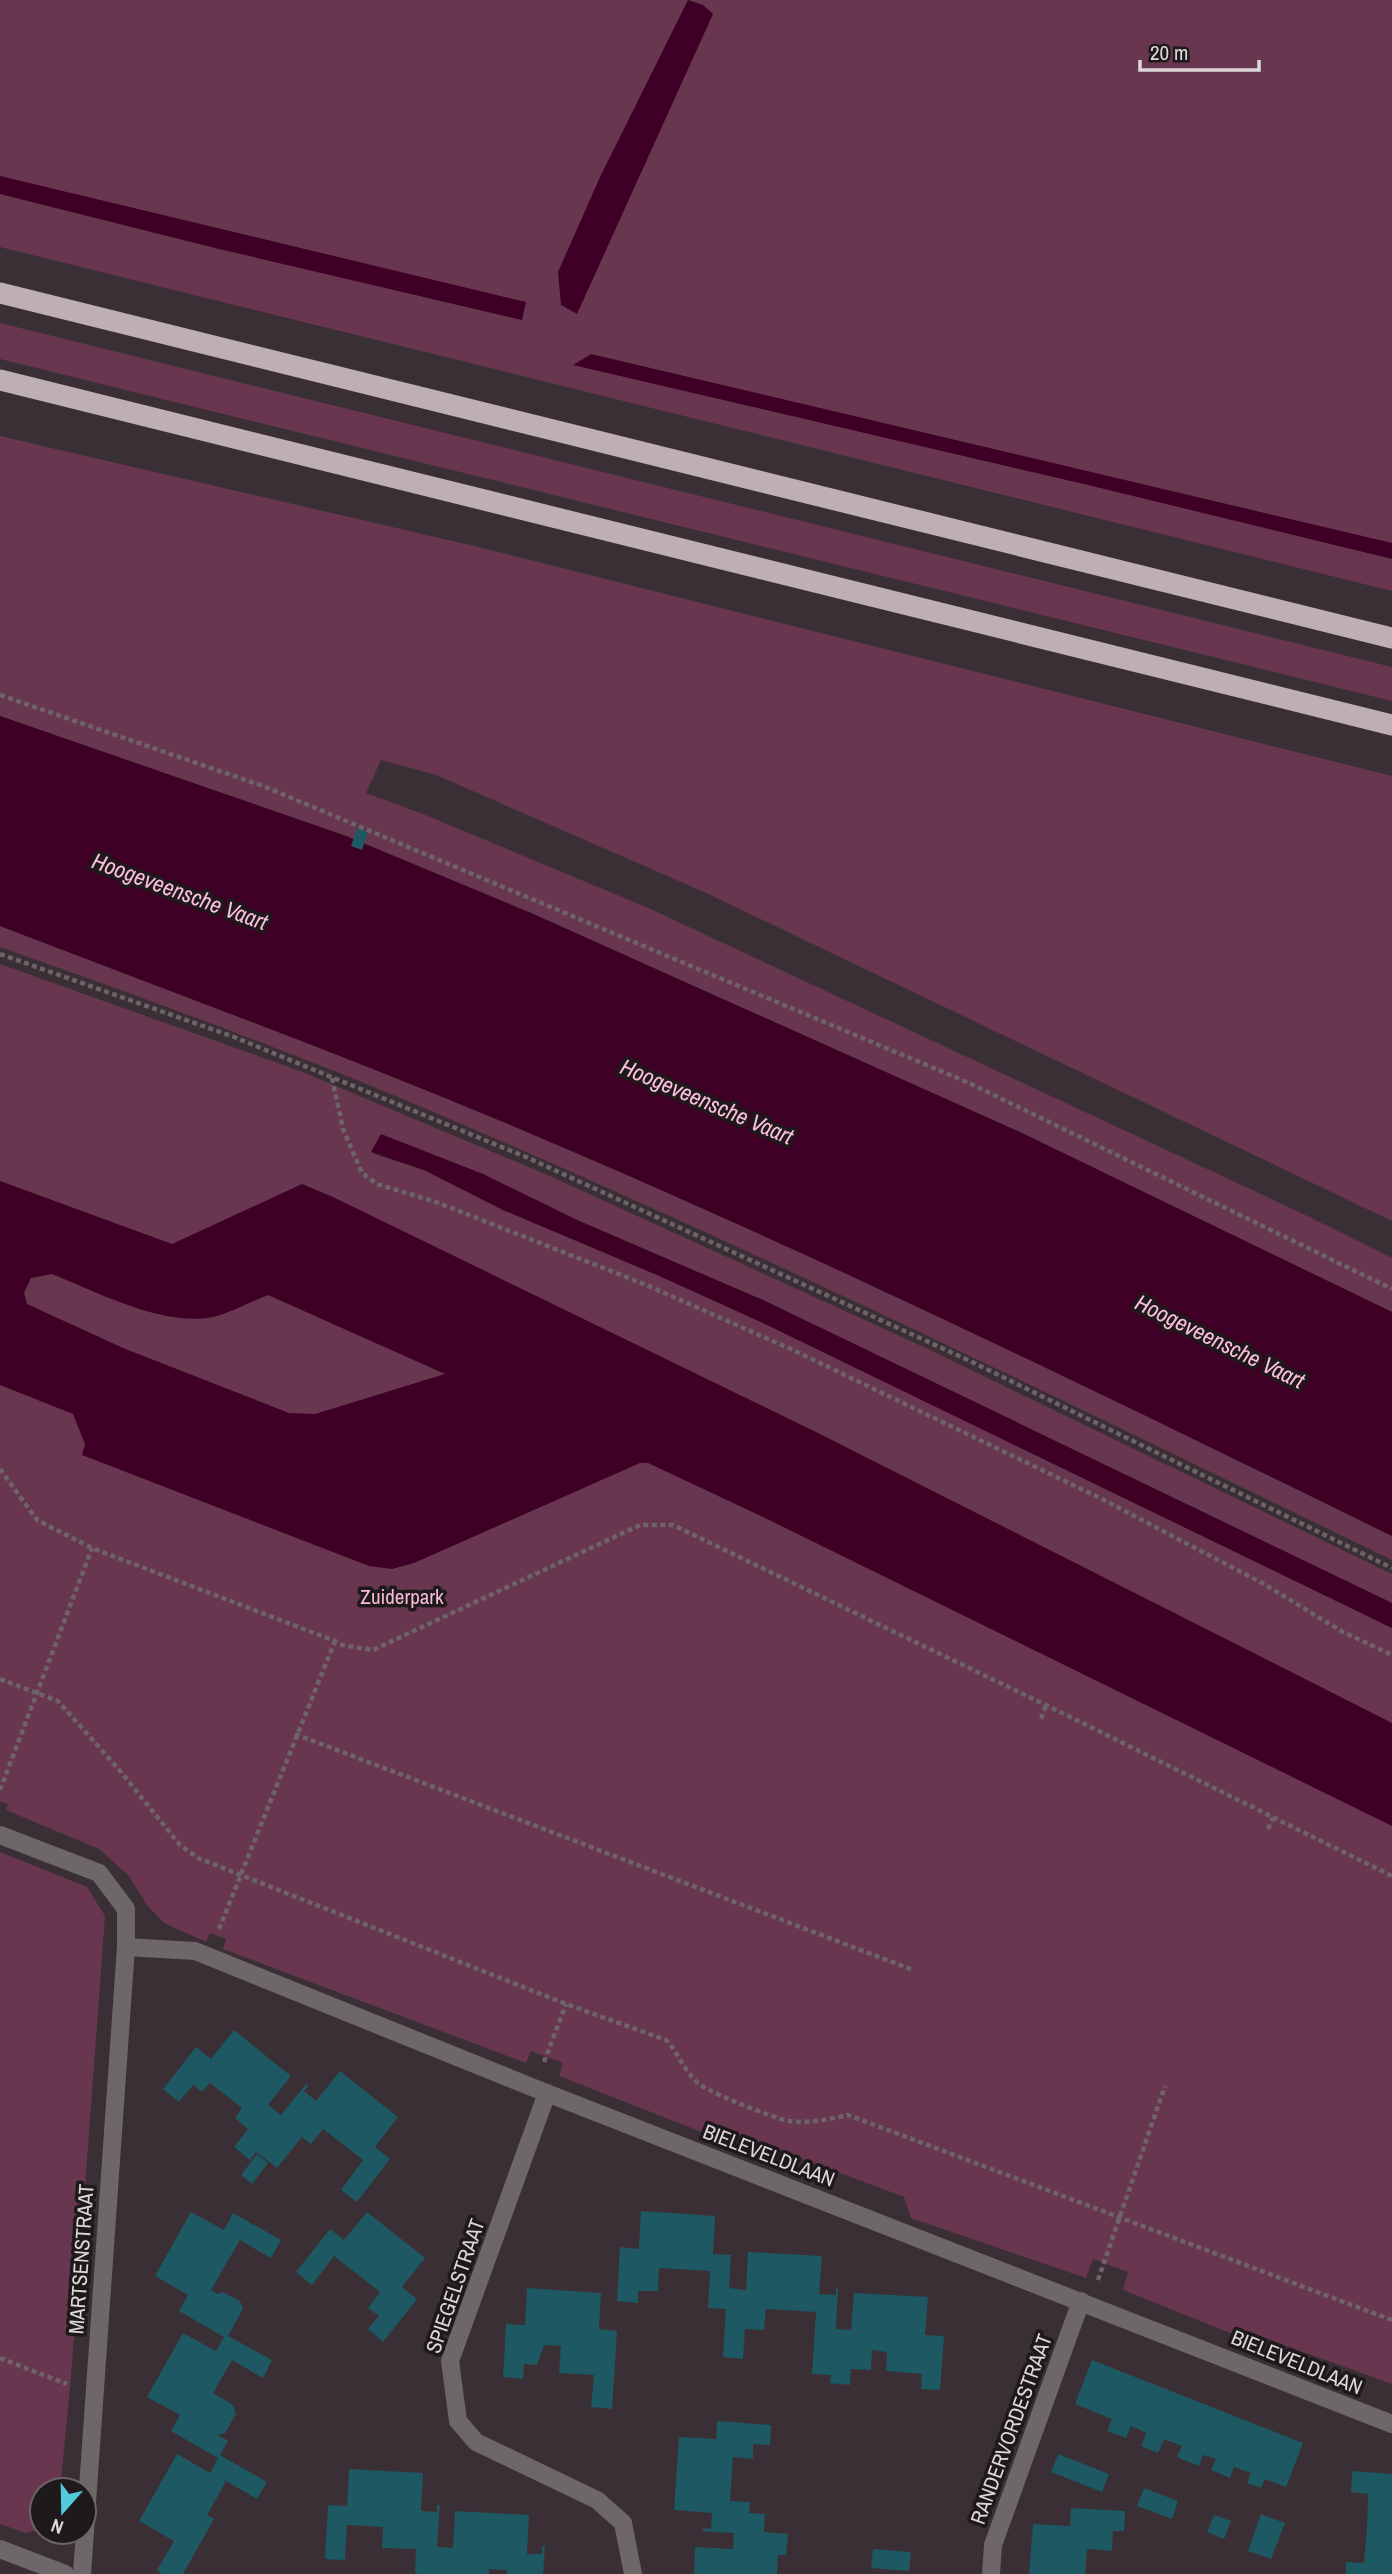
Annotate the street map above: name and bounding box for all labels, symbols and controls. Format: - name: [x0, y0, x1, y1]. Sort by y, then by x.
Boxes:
- scale bar: [1140, 28, 1259, 72]
- text: 20 m: [1150, 38, 1188, 67]
- water label: Hoogeveensche Vaart: [88, 845, 273, 937]
- water label: Hoogeveensche Vaart: [616, 1051, 799, 1152]
- water label: Hoogeveensche Vaart: [1130, 1287, 1311, 1396]
- park label: Zuiderpark: [360, 1582, 444, 1611]
- street label: BIELEVELDLAAN: [699, 2117, 839, 2193]
- street label: MARTSENSTRAAT: [61, 2182, 101, 2335]
- street label: SPIEGELSTRAAT: [418, 2214, 492, 2357]
- street label: BIELEVELDLAAN: [1227, 2323, 1367, 2401]
- street label: RANDERVORDESTRAAT: [963, 2329, 1059, 2528]
- north arrow: [28, 2476, 98, 2546]
- text: N: [47, 2513, 67, 2541]

